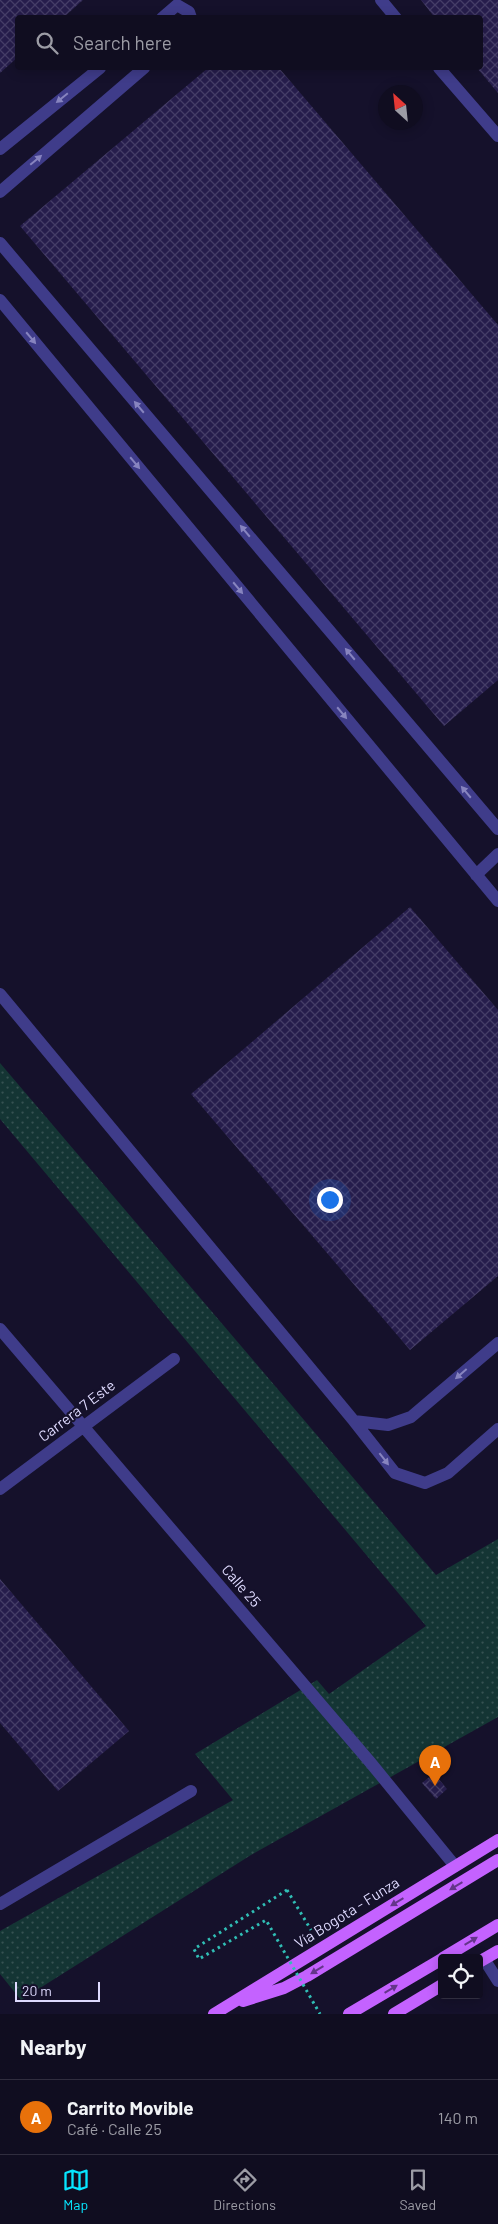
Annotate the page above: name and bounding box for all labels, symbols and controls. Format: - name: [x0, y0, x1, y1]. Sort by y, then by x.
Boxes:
- search box: [15, 15, 483, 70]
- icon: search: [33, 29, 61, 57]
- text: Search here: [73, 31, 172, 54]
- north arrow: [378, 85, 423, 130]
- one-way arrow: [56, 93, 69, 104]
- one-way arrow: [30, 154, 43, 165]
- one-way arrow: [25, 331, 37, 343]
- one-way arrow: [134, 400, 145, 413]
- one-way arrow: [129, 456, 140, 469]
- one-way arrow: [239, 524, 250, 537]
- one-way arrow: [233, 581, 244, 594]
- one-way arrow: [344, 649, 356, 661]
- one-way arrow: [336, 706, 347, 719]
- one-way arrow: [461, 785, 472, 798]
- your location: [317, 1187, 343, 1213]
- one-way arrow: [455, 1369, 468, 1380]
- street label: Carrera 7 Este: [35, 1376, 118, 1445]
- one-way arrow: [379, 1452, 390, 1465]
- street label: Calle 25: [218, 1560, 265, 1610]
- pin: A: [419, 1745, 451, 1786]
- street label: Vía Bogota - Funza: [291, 1873, 402, 1952]
- one-way arrow: [450, 1881, 463, 1890]
- one-way arrow: [390, 1897, 403, 1906]
- one-way arrow: [464, 1937, 477, 1946]
- map controls: [438, 1954, 483, 1999]
- button: locate: [438, 1954, 483, 1999]
- one-way arrow: [311, 1966, 324, 1975]
- scale bar: [15, 1979, 100, 2002]
- text: 20 m: [22, 1982, 52, 1999]
- one-way arrow: [384, 1984, 397, 1993]
- text: Nearby: [20, 2034, 86, 2059]
- text: Carrito Movible: [67, 2096, 194, 2119]
- text: A: [31, 2108, 41, 2127]
- text: 140 m: [438, 2108, 478, 2127]
- text: Café · Calle 25: [67, 2119, 162, 2138]
- tab: Map: [62, 2166, 90, 2213]
- tab: Directions: [213, 2166, 276, 2213]
- tab: Saved: [399, 2166, 436, 2213]

